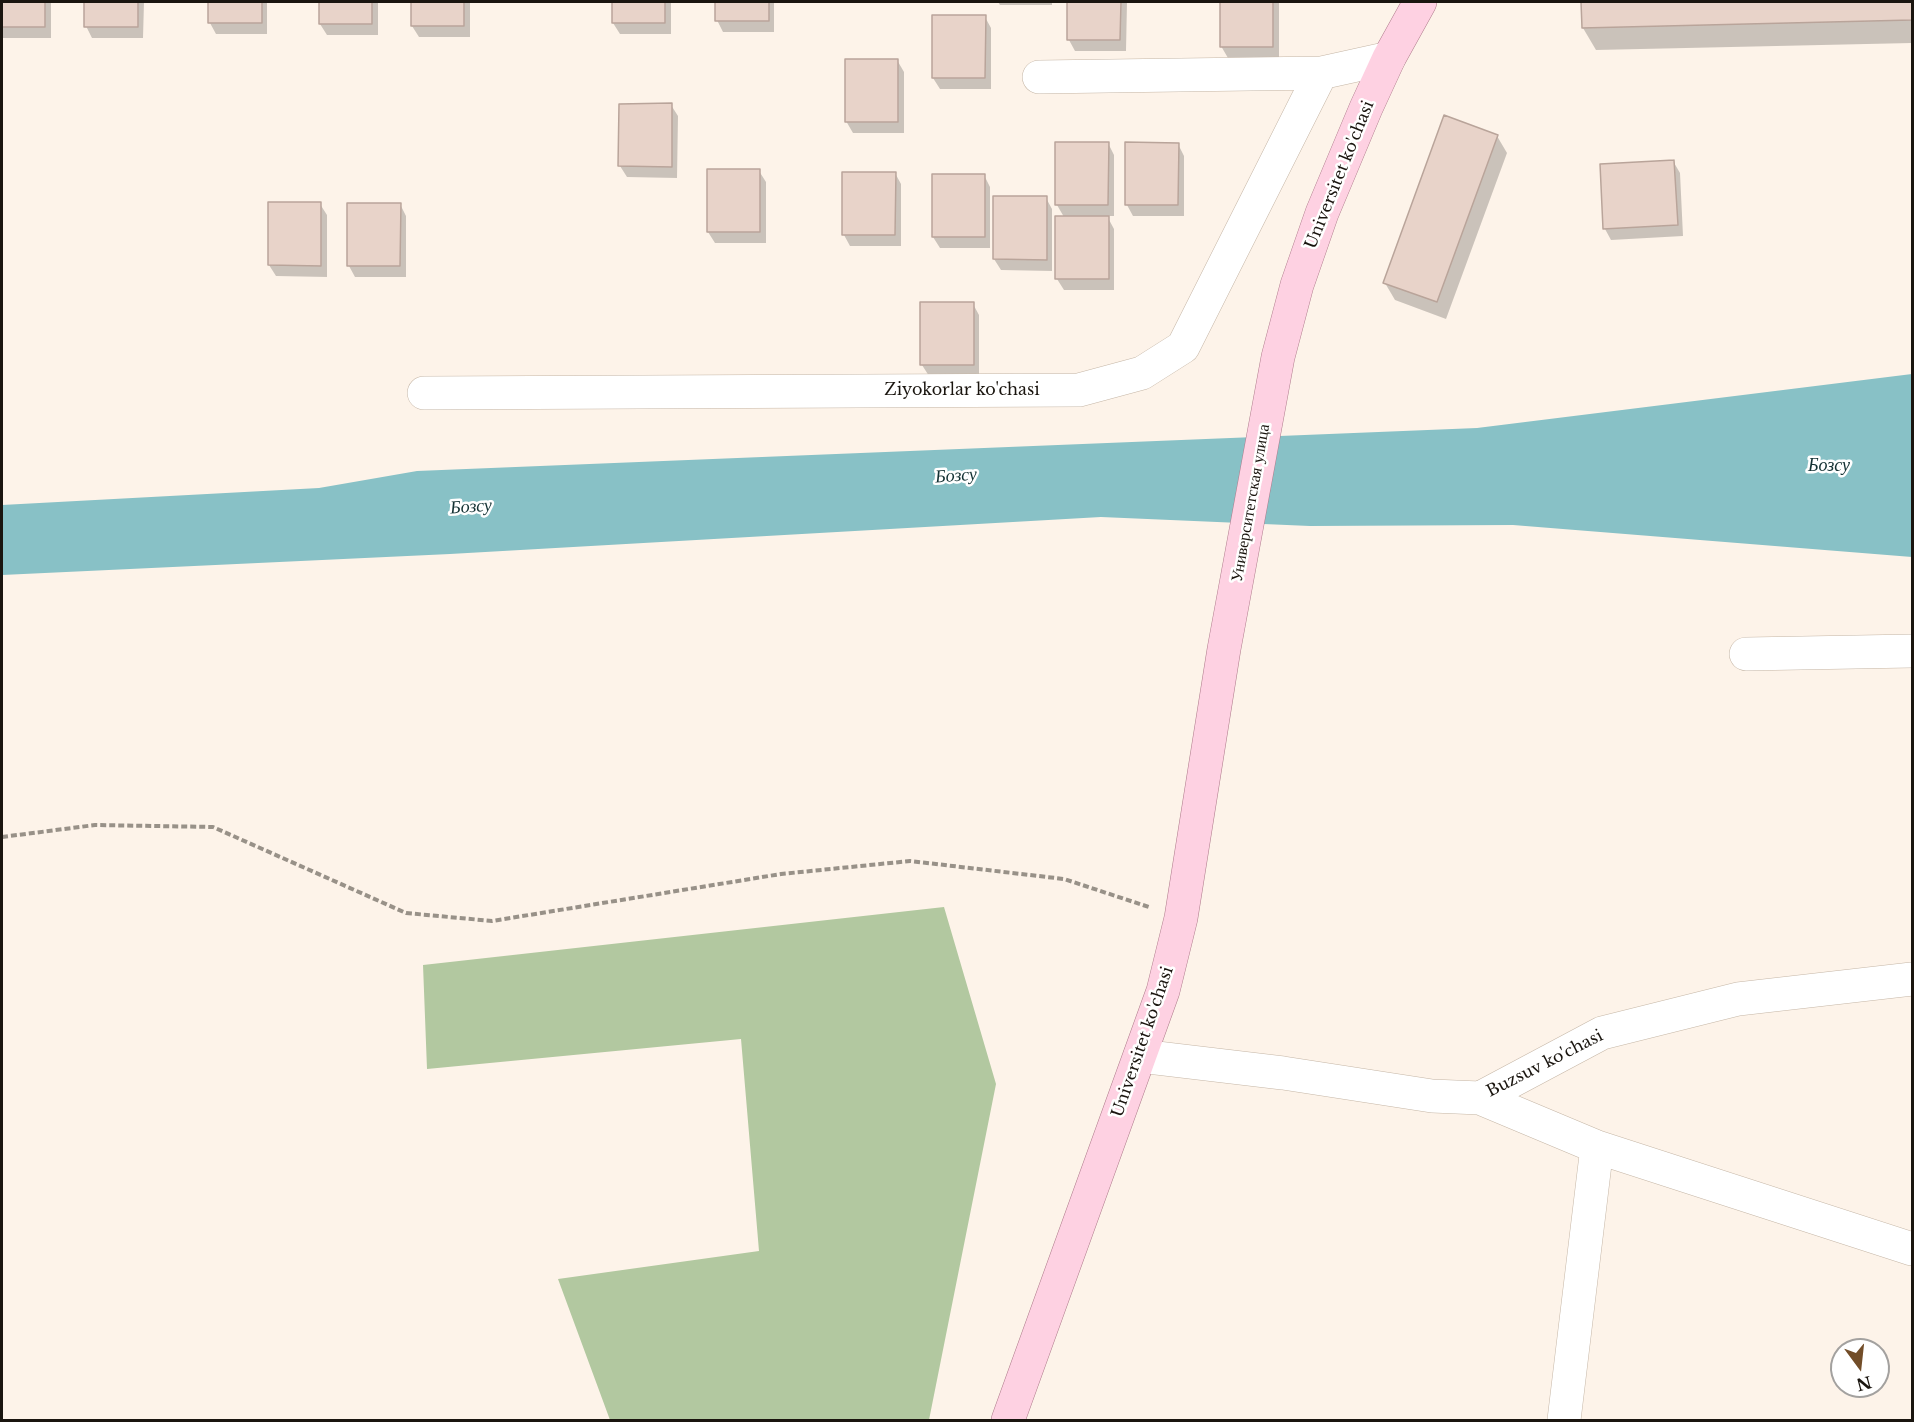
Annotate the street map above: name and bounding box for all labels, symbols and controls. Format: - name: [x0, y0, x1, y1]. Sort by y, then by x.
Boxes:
- street label: Universitet ko'chasi: [1301, 98, 1379, 252]
- street label: Ziyokorlar ko'chasi: [884, 380, 1040, 400]
- street label: Университетская улица: [1228, 423, 1274, 583]
- water label: Бозсу: [1808, 455, 1850, 477]
- water label: Бозсу: [934, 464, 978, 488]
- water label: Бозсу: [449, 495, 493, 519]
- street label: Universitet ko'chasi: [1108, 964, 1178, 1120]
- street label: Buzsuv ko'chasi: [1484, 1026, 1606, 1102]
- north arrow: [1830, 1338, 1890, 1398]
- text: N: [1854, 1372, 1874, 1395]

